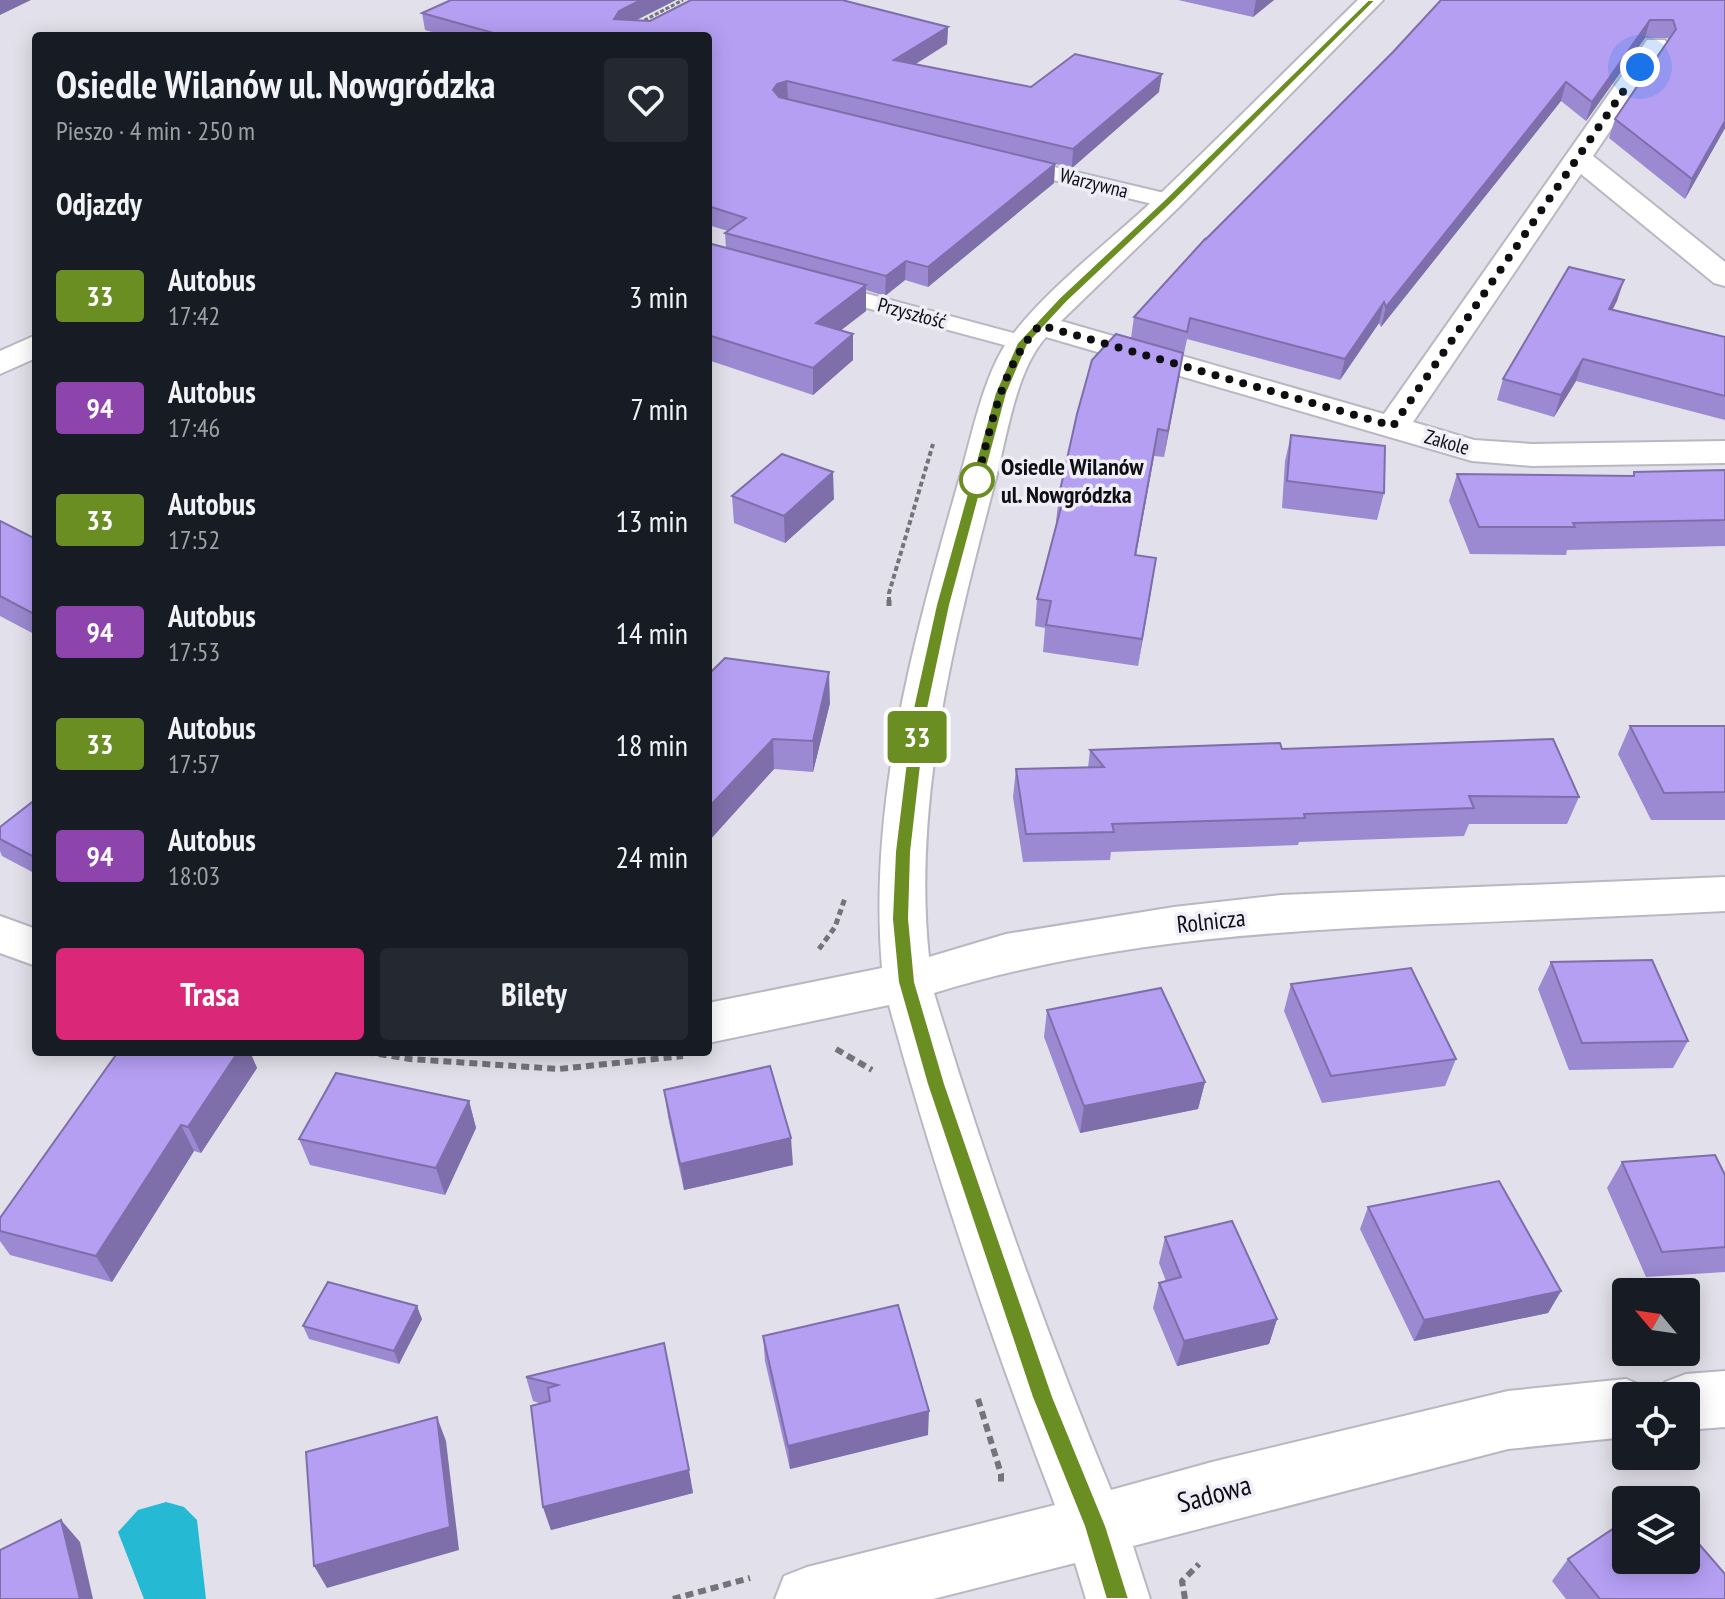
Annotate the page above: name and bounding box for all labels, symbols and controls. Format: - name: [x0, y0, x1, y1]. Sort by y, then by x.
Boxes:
- your location: [1620, 47, 1660, 87]
- button: heart: [604, 58, 688, 142]
- text: Osiedle Wilanów ul. Nowgródzka: [56, 59, 496, 108]
- text: Pieszo · 4 min · 250 m: [56, 114, 255, 147]
- street label: Warzywna: [1057, 162, 1131, 204]
- text: Odjazdy: [56, 184, 142, 223]
- text: Autobus: [168, 260, 256, 299]
- text: 33: [87, 277, 113, 314]
- text: 3 min: [629, 277, 688, 316]
- street label: Przyszłość: [875, 291, 949, 335]
- text: 17:42: [168, 299, 220, 332]
- text: Autobus: [168, 372, 256, 411]
- text: 94: [87, 389, 113, 426]
- text: 7 min: [630, 389, 688, 428]
- text: 17:46: [168, 411, 220, 444]
- street label: Zakole: [1422, 423, 1472, 461]
- place label: Osiedle Wilanów ul. Nowgródzka: [1001, 451, 1144, 510]
- marker: Osiedle Wilanów ul. Nowgródzka: [960, 463, 994, 497]
- text: Autobus: [168, 484, 256, 523]
- text: 33: [87, 501, 113, 538]
- text: 13 min: [615, 501, 688, 540]
- text: 17:52: [168, 523, 220, 556]
- text: Autobus: [168, 596, 256, 635]
- text: 94: [87, 613, 113, 650]
- text: 14 min: [615, 613, 688, 652]
- text: 17:53: [168, 635, 220, 668]
- text: Autobus: [168, 708, 256, 747]
- line badge: 33: [881, 711, 953, 763]
- text: 33: [904, 718, 930, 755]
- text: 33: [87, 725, 113, 762]
- text: 18 min: [615, 725, 688, 764]
- text: 17:57: [168, 747, 220, 780]
- text: Autobus: [168, 820, 256, 859]
- text: 94: [87, 837, 113, 874]
- text: 24 min: [615, 837, 688, 876]
- text: 18:03: [168, 859, 220, 892]
- street label: Rolnicza: [1175, 902, 1247, 940]
- button: Trasa: [56, 948, 364, 1040]
- button: Bilety: [380, 948, 688, 1040]
- north arrow: [1612, 1278, 1700, 1366]
- map controls: [1612, 1278, 1700, 1574]
- button: locate: [1612, 1382, 1700, 1470]
- street label: Sadowa: [1173, 1465, 1255, 1521]
- button: layers: [1612, 1486, 1700, 1574]

